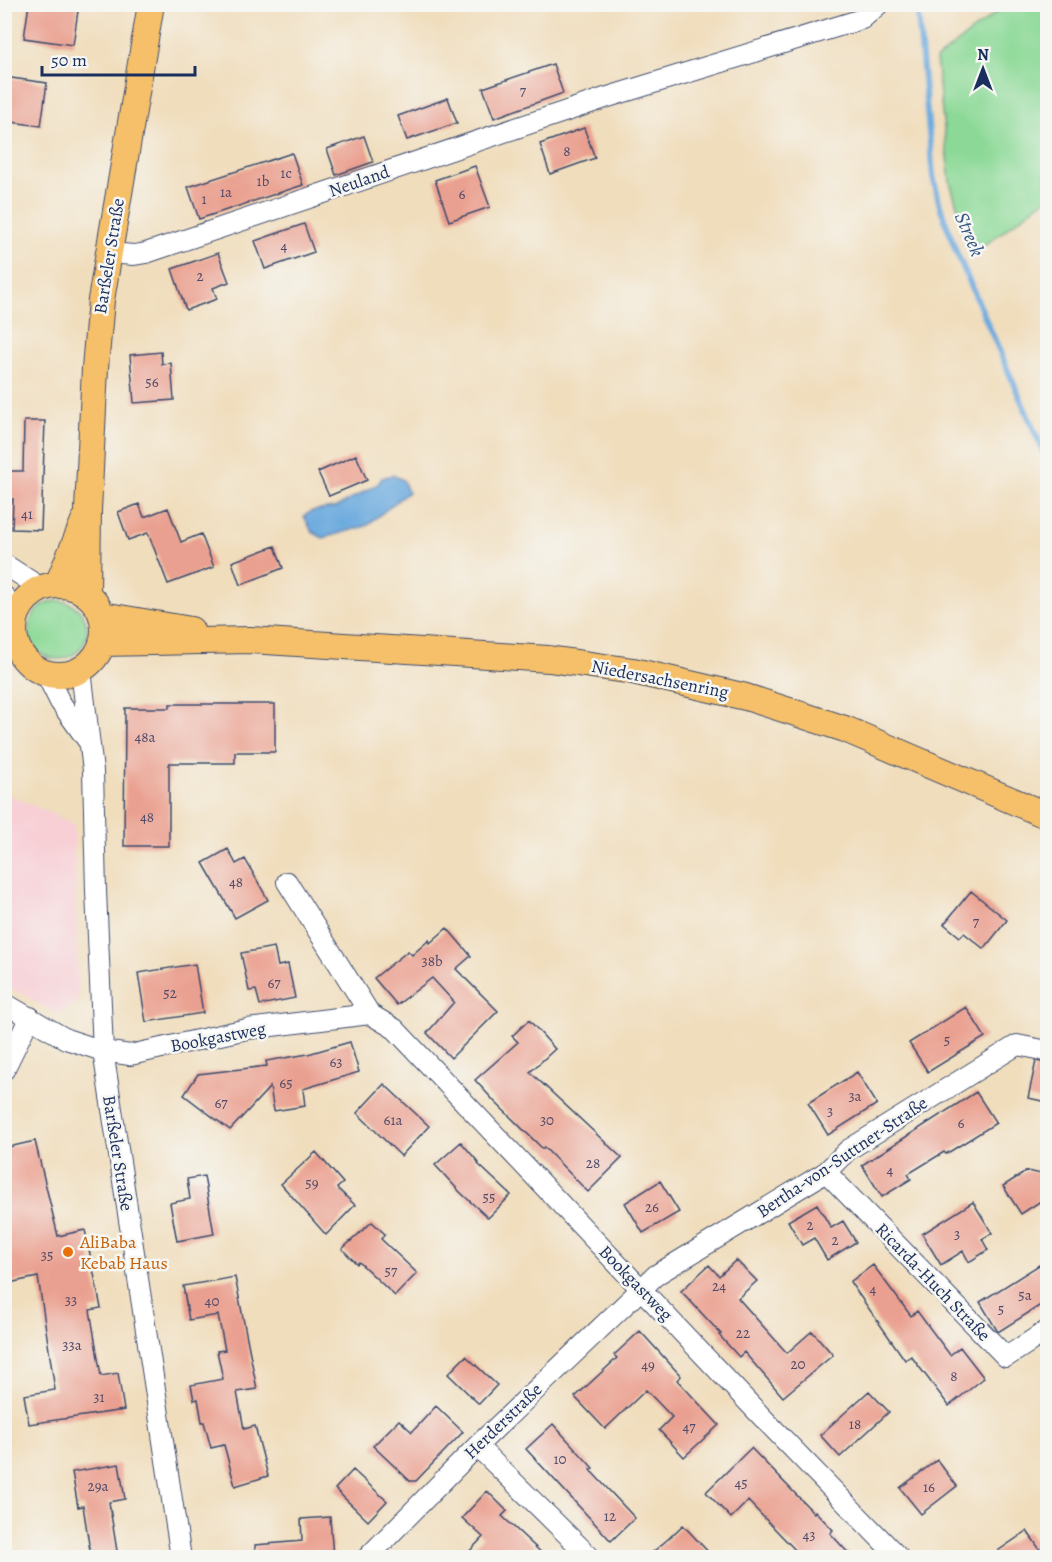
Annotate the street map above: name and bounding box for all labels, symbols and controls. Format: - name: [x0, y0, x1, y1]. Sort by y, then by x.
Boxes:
- scale bar: [42, 39, 195, 77]
- north arrow: [953, 39, 1013, 99]
- text: N: [977, 44, 989, 66]
- text: 50 m: [51, 48, 87, 72]
- house number: 7: [520, 81, 527, 101]
- house number: 8: [563, 141, 571, 161]
- street label: Neuland: [325, 159, 393, 203]
- house number: 1c: [280, 163, 292, 183]
- house number: 1b: [257, 171, 270, 191]
- house number: 1a: [220, 182, 232, 202]
- house number: 6: [459, 184, 466, 204]
- house number: 1: [201, 189, 207, 209]
- street label: Barßeler Straße: [88, 196, 130, 316]
- water label: Streek: [948, 208, 991, 261]
- house number: 4: [281, 236, 288, 256]
- house number: 2: [196, 266, 204, 286]
- house number: 56: [145, 372, 159, 392]
- house number: 41: [21, 504, 33, 524]
- street label: Niedersachsenring: [589, 654, 731, 704]
- house number: 48a: [134, 727, 156, 747]
- house number: 48: [140, 807, 154, 827]
- house number: 48: [229, 872, 243, 892]
- house number: 7: [973, 912, 980, 932]
- house number: 38b: [421, 951, 443, 971]
- house number: 67: [267, 973, 281, 993]
- house number: 52: [163, 983, 177, 1003]
- street label: Bookgastweg: [168, 1016, 268, 1058]
- house number: 5: [944, 1030, 950, 1050]
- house number: 63: [329, 1052, 343, 1072]
- house number: 65: [279, 1073, 293, 1093]
- house number: 3a: [848, 1086, 862, 1106]
- street label: Bertha-von-Suttner-Straße: [752, 1091, 932, 1223]
- street label: Barßeler Straße: [97, 1093, 139, 1213]
- house number: 67: [214, 1093, 228, 1113]
- house number: 3: [827, 1101, 833, 1121]
- house number: 61a: [383, 1110, 403, 1130]
- house number: 30: [540, 1110, 554, 1130]
- house number: 6: [958, 1113, 965, 1133]
- house number: 28: [586, 1153, 600, 1173]
- house number: 4: [887, 1160, 894, 1180]
- house number: 59: [305, 1173, 319, 1193]
- house number: 55: [483, 1187, 495, 1207]
- house number: 26: [645, 1197, 659, 1217]
- house number: 2: [806, 1215, 814, 1235]
- street label: Ricarda-Huch Straße: [870, 1217, 996, 1347]
- house number: 3: [954, 1224, 960, 1244]
- place label: AliBaba Kebab Haus: [79, 1230, 168, 1275]
- house number: 2: [831, 1230, 839, 1250]
- street label: Bookgastweg: [594, 1240, 678, 1326]
- house number: 35: [41, 1245, 53, 1265]
- marker: AliBaba Kebab Haus: [61, 1245, 75, 1259]
- house number: 57: [385, 1261, 398, 1281]
- house number: 24: [712, 1276, 726, 1296]
- house number: 4: [870, 1279, 877, 1299]
- house number: 5a: [1018, 1285, 1032, 1305]
- house number: 33: [65, 1290, 77, 1310]
- house number: 40: [205, 1291, 219, 1311]
- house number: 5: [998, 1299, 1004, 1319]
- house number: 22: [736, 1323, 750, 1343]
- house number: 33a: [62, 1335, 82, 1355]
- house number: 20: [790, 1354, 806, 1374]
- house number: 49: [641, 1355, 655, 1375]
- house number: 8: [950, 1366, 958, 1386]
- street label: Herderstraße: [459, 1378, 547, 1464]
- house number: 31: [93, 1387, 105, 1407]
- house number: 18: [849, 1414, 861, 1434]
- house number: 47: [682, 1417, 696, 1437]
- house number: 10: [553, 1449, 567, 1469]
- house number: 45: [734, 1473, 748, 1493]
- house number: 29a: [88, 1476, 108, 1496]
- house number: 16: [923, 1477, 935, 1497]
- house number: 12: [604, 1506, 616, 1526]
- house number: 43: [802, 1525, 816, 1545]

